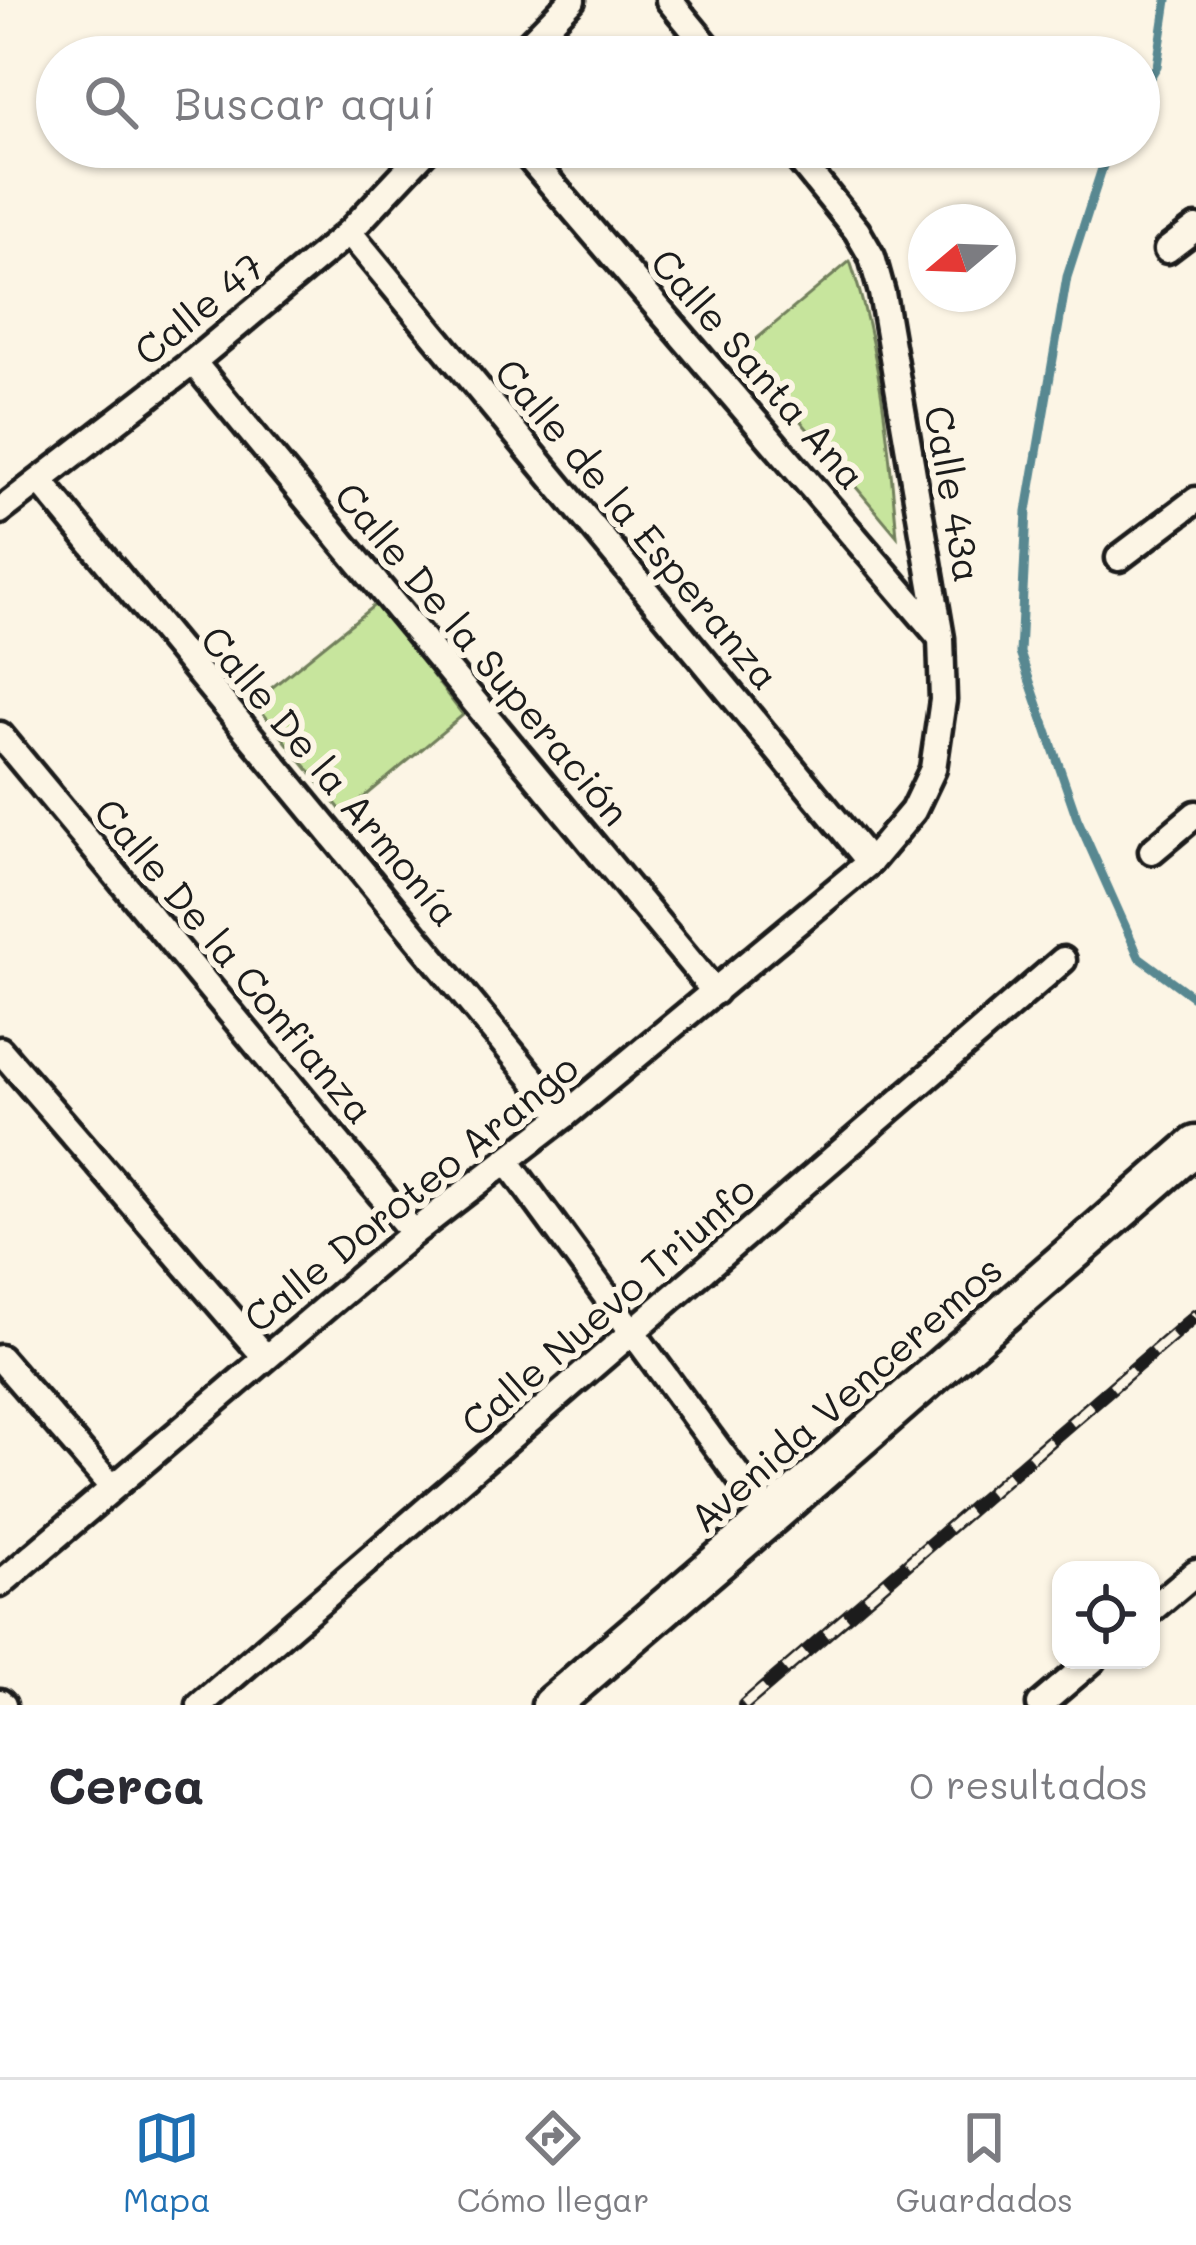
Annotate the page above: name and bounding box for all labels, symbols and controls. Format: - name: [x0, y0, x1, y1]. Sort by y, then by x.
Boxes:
- search box: [36, 36, 1160, 168]
- icon: search: [78, 69, 144, 135]
- text: Buscar aquí: [174, 73, 436, 131]
- north arrow: [908, 204, 1016, 312]
- street label: Calle Santa Ana: [640, 237, 878, 499]
- street label: Calle 47: [123, 240, 274, 376]
- street label: Calle de la Esperanza: [485, 347, 792, 699]
- street label: Calle 43a: [914, 401, 995, 586]
- street label: Calle De la Superación: [324, 471, 642, 835]
- street label: Calle De la Armonía: [190, 614, 472, 936]
- street label: Calle De la Confianza: [84, 787, 386, 1133]
- street label: Calle Doroteo Arango: [232, 1041, 588, 1343]
- street label: Calle Nuevo Triunfo: [449, 1163, 765, 1447]
- street label: Avenida Venceremos: [678, 1243, 1012, 1543]
- map controls: [1052, 1561, 1160, 1669]
- button: locate: [1052, 1561, 1160, 1669]
- text: Cerca: [48, 1750, 205, 1817]
- text: 0 resultados: [909, 1758, 1148, 1809]
- tab: Mapa: [123, 2105, 211, 2220]
- tab: Cómo llegar: [457, 2105, 649, 2220]
- tab: Guardados: [895, 2105, 1073, 2220]

